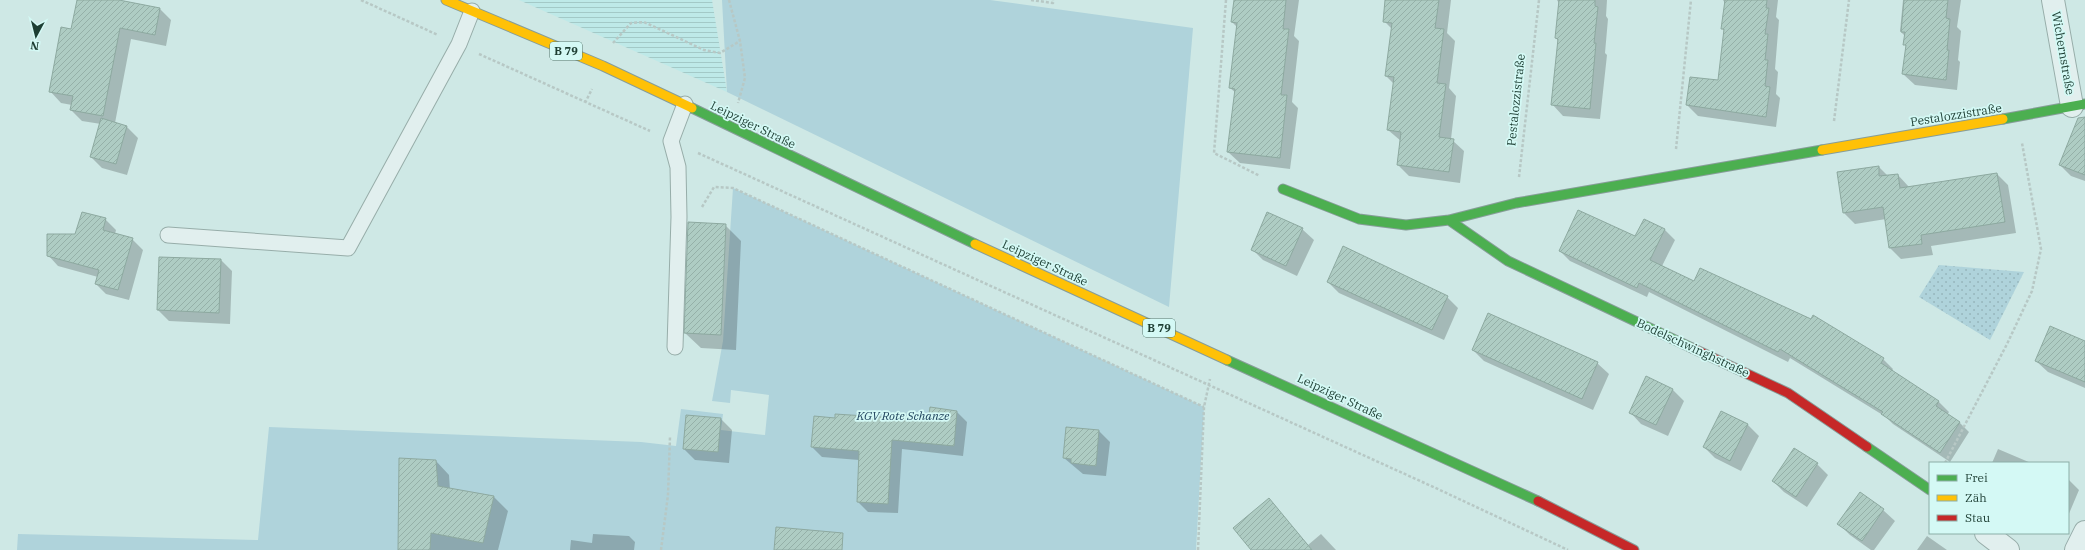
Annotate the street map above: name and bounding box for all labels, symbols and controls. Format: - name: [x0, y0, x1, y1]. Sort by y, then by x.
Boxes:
- street label: Wichernstraße: [2049, 10, 2078, 96]
- north arrow: [16, 16, 56, 56]
- text: N: [29, 38, 40, 53]
- road number: B 79: [550, 42, 582, 60]
- street label: Pestalozzistraße: [1503, 53, 1528, 147]
- street label: Leipziger Straße: [708, 97, 798, 152]
- street label: Pestalozzistraße: [1909, 100, 2003, 129]
- street label: Leipziger Straße: [1000, 236, 1090, 289]
- street label: Bodelschwinghstraße: [1635, 315, 1752, 380]
- road number: B 79: [1143, 319, 1175, 337]
- street label: Leipziger Straße: [1295, 370, 1385, 423]
- park label: KGV Rote Schanze: [856, 408, 950, 423]
- legend: [1929, 462, 2069, 534]
- text: Frei: [1965, 470, 1988, 485]
- text: Zäh: [1965, 490, 1987, 505]
- text: Stau: [1965, 510, 1991, 525]

